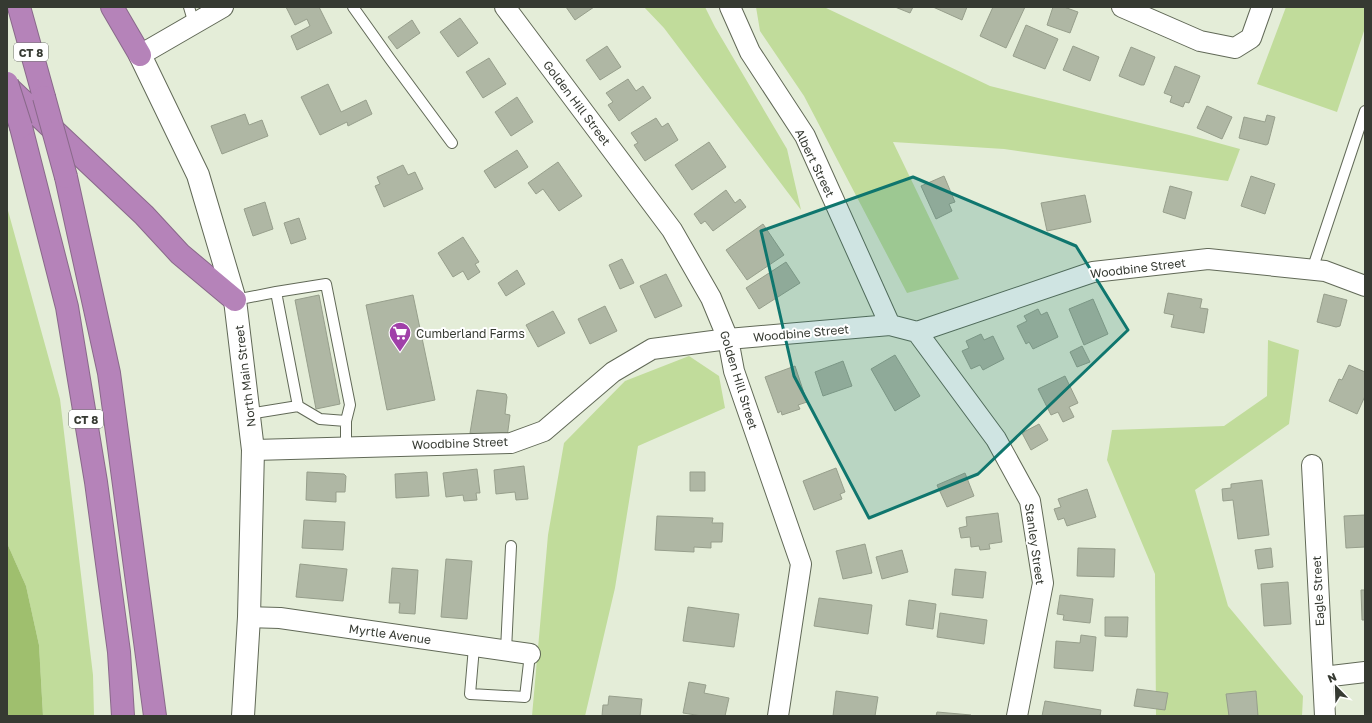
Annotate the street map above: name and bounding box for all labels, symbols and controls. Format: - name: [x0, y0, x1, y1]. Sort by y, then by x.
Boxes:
- road number: CT 8: [14, 43, 48, 61]
- street label: Golden Hill Street: [540, 58, 614, 149]
- street label: Albert Street: [792, 126, 838, 200]
- street label: Woodbine Street: [1089, 255, 1187, 281]
- supermarket icon: Cumberland Farms: [387, 320, 413, 353]
- street label: Woodbine Street: [752, 321, 850, 345]
- street label: North Main Street: [231, 324, 259, 428]
- place label: Cumberland Farms: [416, 326, 525, 341]
- street label: Golden Hill Street: [717, 329, 761, 431]
- road number: CT 8: [69, 410, 103, 428]
- street label: Woodbine Street: [412, 434, 509, 452]
- street label: Stanley Street: [1022, 502, 1048, 586]
- street label: Eagle Street: [1309, 555, 1327, 627]
- street label: Myrtle Avenue: [348, 621, 432, 647]
- north arrow: [1316, 667, 1356, 707]
- text: N: [1326, 670, 1338, 685]

